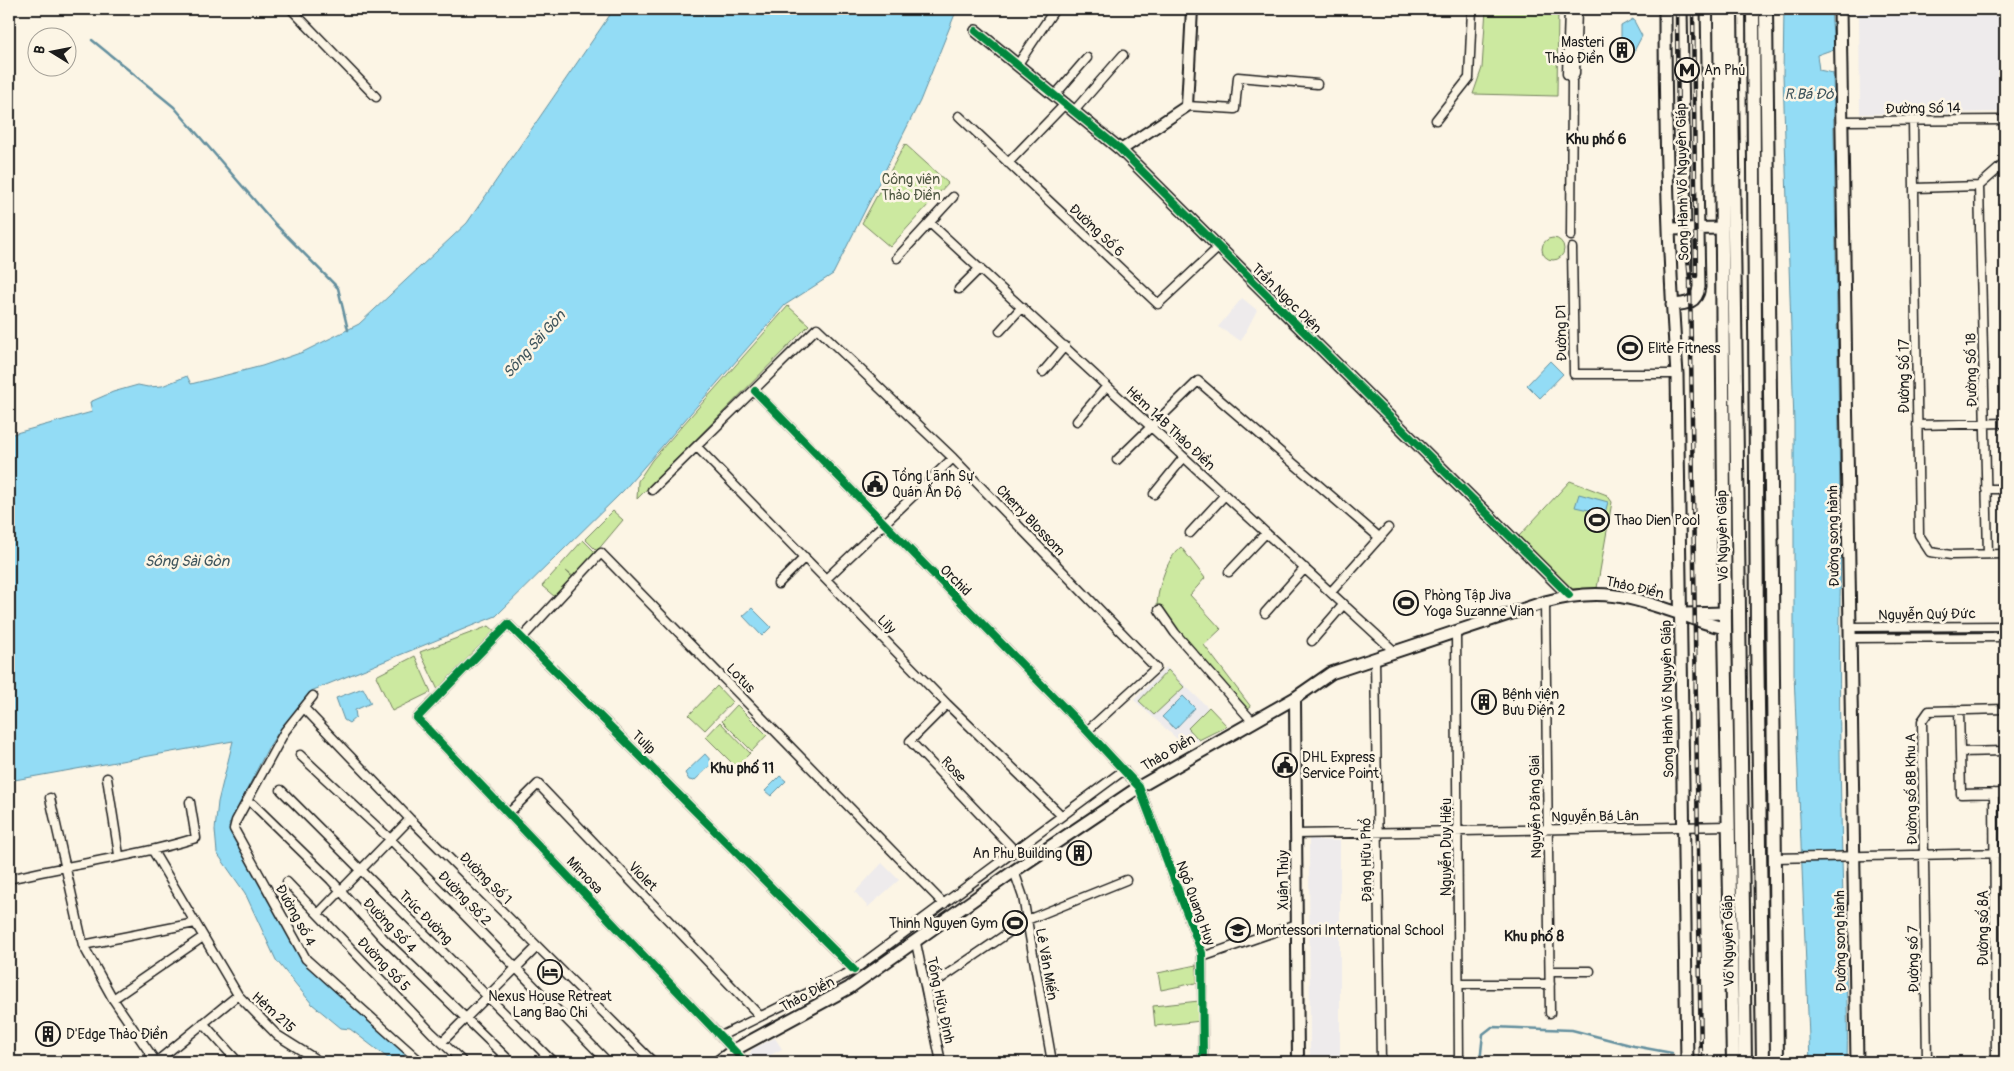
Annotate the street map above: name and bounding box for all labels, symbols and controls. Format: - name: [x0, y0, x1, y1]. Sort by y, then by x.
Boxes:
- north arrow: [28, 28, 78, 78]
- place label: Masteri Thảo Điền: [1545, 34, 1604, 67]
- building icon: Masteri Thảo Điền: [1609, 37, 1635, 63]
- text: B: [31, 44, 49, 55]
- metro station icon: An Phú: [1674, 57, 1700, 83]
- place label: An Phú: [1704, 62, 1746, 79]
- water label: R.Bá Đỏ: [1785, 85, 1834, 104]
- street label: Đường Số 14: [1885, 98, 1961, 118]
- street label: Song Hành Võ Nguyên Giáp: [1673, 102, 1692, 261]
- district label: Khu phố 6: [1565, 130, 1627, 149]
- park label: Công viên Thảo Điền: [881, 171, 941, 204]
- street label: Đường Số 6: [1065, 200, 1129, 260]
- street label: Trần Ngọc Diện: [1248, 258, 1327, 337]
- street label: Đường D1: [1553, 304, 1570, 362]
- water label: Sông Sài Gòn: [499, 305, 571, 382]
- street label: Đường Số 18: [1961, 333, 1981, 407]
- sports icon: Elite Fitness: [1617, 335, 1643, 361]
- street label: Đường Số 17: [1895, 338, 1913, 413]
- place label: Elite Fitness: [1648, 340, 1721, 357]
- street label: Hẻm 14B Thảo Điền: [1123, 382, 1219, 474]
- place label: Tổng Lãnh Sự Quán Ấn Độ: [892, 467, 975, 501]
- public building icon: Tổng Lãnh Sự Quán Ấn Độ: [862, 471, 888, 497]
- street label: Cherry Blossom: [993, 481, 1069, 559]
- street label: Đường song hành: [1824, 485, 1843, 587]
- street label: Võ Nguyên Giáp: [1713, 489, 1732, 582]
- sports icon: Thao Dien Pool: [1584, 507, 1610, 533]
- place label: Thao Dien Pool: [1614, 512, 1700, 529]
- water label: Sông Sài Gòn: [145, 552, 231, 571]
- street label: Orchid: [937, 561, 975, 600]
- street label: Thảo Điền: [1604, 572, 1666, 602]
- place label: Phòng Tập Jiva Yoga Suzanne Vian: [1423, 587, 1534, 620]
- sports icon: Phòng Tập Jiva Yoga Suzanne Vian: [1393, 590, 1419, 616]
- street label: Nguyễn Quý Đức: [1878, 604, 1976, 624]
- street label: Lily: [874, 611, 900, 637]
- street label: Song Hành Võ Nguyên Giáp: [1658, 619, 1677, 778]
- street label: Lotus: [723, 660, 759, 697]
- place label: Bệnh viện Bưu Điện 2: [1502, 686, 1566, 719]
- building icon: Bệnh viện Bưu Điện 2: [1471, 689, 1497, 715]
- street label: Tulip: [628, 727, 659, 758]
- street label: Thảo Điền: [1138, 729, 1198, 775]
- street label: Đường số 8B Khu A: [1901, 733, 1921, 845]
- place label: DHL Express Service Point: [1302, 749, 1379, 782]
- public building icon: DHL Express Service Point: [1272, 752, 1298, 778]
- street label: Rose: [938, 753, 970, 786]
- street label: Nguyễn Đăng Giai: [1525, 755, 1545, 859]
- district label: Khu phố 11: [710, 759, 774, 778]
- street label: Nguyễn Duy Hiệu: [1437, 798, 1455, 896]
- street label: Nguyễn Bá Lân: [1551, 806, 1639, 826]
- street label: Đặng Hữu Phổ: [1356, 817, 1376, 902]
- building icon: An Phu Building: [1066, 840, 1092, 866]
- place label: An Phu Building: [973, 845, 1062, 862]
- street label: Đường Số 1: [456, 848, 516, 908]
- street label: Xuân Thủy: [1275, 850, 1292, 910]
- street label: Mimosa: [563, 853, 606, 897]
- street label: Violet: [625, 858, 661, 895]
- street label: Ngô Quang Huy: [1172, 859, 1219, 948]
- street label: Đường Số 2: [434, 867, 496, 929]
- street label: Đường số 4: [272, 881, 320, 949]
- street label: Trúc Đường: [395, 887, 456, 948]
- street label: Đường song hành: [1831, 890, 1850, 992]
- street label: Đường số 8A: [1974, 890, 1992, 966]
- street label: Đường Số 4: [359, 894, 421, 956]
- street label: Võ Nguyên Giáp: [1719, 894, 1738, 987]
- sports icon: Thinh Nguyen Gym: [1002, 910, 1028, 936]
- place label: Thinh Nguyen Gym: [889, 915, 998, 932]
- school or university icon: Montessori International School: [1225, 917, 1251, 943]
- place label: Montessori International School: [1256, 922, 1444, 939]
- street label: Đường số 7: [1903, 925, 1923, 993]
- street label: Lê Văn Miến: [1032, 927, 1061, 1002]
- district label: Khu phố 8: [1504, 927, 1564, 946]
- street label: Đường Số 5: [354, 933, 414, 995]
- street label: Tống Hữu Định: [923, 955, 959, 1045]
- hotel icon: Nexus House Retreat Lang Bao Chi: [537, 959, 563, 985]
- street label: Thảo Điền: [777, 972, 837, 1016]
- street label: Hẻm 215: [248, 988, 299, 1036]
- place label: Nexus House Retreat Lang Bao Chi: [488, 988, 612, 1021]
- building icon: D'Edge Thảo Điền: [35, 1021, 61, 1047]
- place label: D'Edge Thảo Điền: [66, 1025, 168, 1043]

